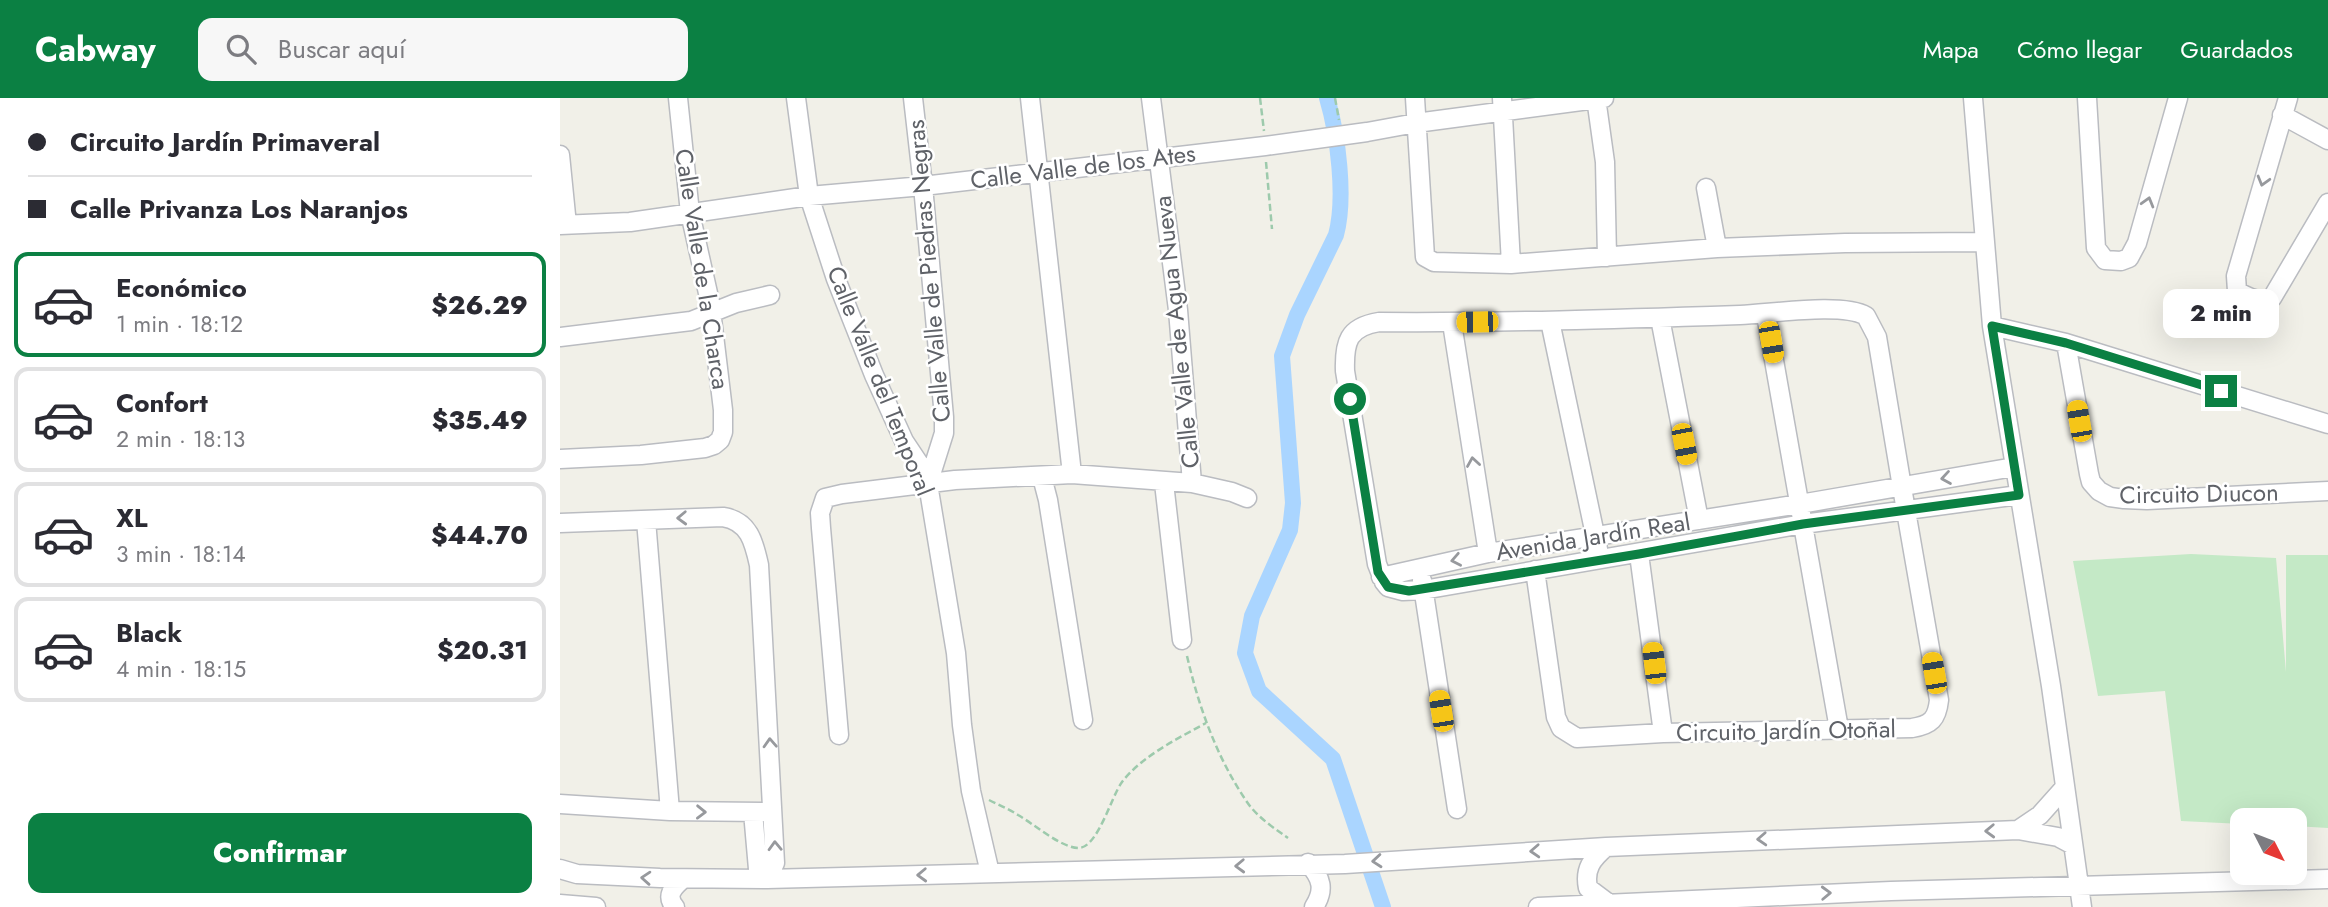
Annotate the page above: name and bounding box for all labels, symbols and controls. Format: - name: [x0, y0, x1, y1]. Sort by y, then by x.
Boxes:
- search box: [198, 18, 688, 81]
- text: Cabway: [35, 26, 156, 73]
- icon: search: [222, 30, 260, 68]
- text: Buscar aquí: [278, 30, 406, 68]
- text: Mapa: [1923, 32, 1979, 67]
- text: Cómo llegar: [2017, 32, 2142, 67]
- text: Guardados: [2180, 32, 2293, 67]
- street label: Calle Valle de Piedras Negras: [898, 118, 959, 424]
- text: Circuito Jardín Primaveral: [70, 123, 380, 161]
- street label: Calle Valle de los Ates: [968, 135, 1198, 198]
- street label: Calle Valle de la Charca: [666, 146, 739, 392]
- one-way arrow: [2256, 175, 2271, 187]
- text: Calle Privanza Los Naranjos: [70, 190, 408, 228]
- street label: Calle Valle de Agua Nueva: [1145, 194, 1208, 470]
- one-way arrow: [2140, 196, 2155, 208]
- street label: Calle Valle del Temporal: [818, 261, 943, 501]
- text: Económico: [116, 269, 247, 307]
- icon: car: [32, 273, 95, 336]
- text: $26.29: [431, 286, 528, 324]
- callout: 2 min: [2163, 289, 2279, 338]
- text: 2 min: [2190, 296, 2252, 330]
- text: 1 min · 18:12: [116, 307, 243, 341]
- car: [1456, 311, 1499, 333]
- car: [1758, 319, 1785, 365]
- route end: [2205, 375, 2237, 407]
- route start: [1334, 383, 1366, 415]
- text: Confort: [116, 384, 208, 422]
- icon: car: [32, 388, 95, 451]
- car: [2066, 398, 2093, 444]
- text: $35.49: [432, 401, 528, 439]
- car: [1670, 421, 1699, 467]
- text: 2 min · 18:13: [116, 422, 245, 456]
- one-way arrow: [1466, 456, 1481, 468]
- one-way arrow: [1940, 470, 1952, 485]
- street label: Circuito Diucon: [2119, 475, 2279, 512]
- text: XL: [116, 499, 148, 537]
- icon: car: [32, 503, 95, 566]
- street label: Avenida Jardín Real: [1493, 504, 1693, 569]
- one-way arrow: [676, 511, 687, 526]
- text: $44.70: [431, 516, 528, 554]
- text: 3 min · 18:14: [116, 537, 246, 571]
- one-way arrow: [1450, 551, 1462, 566]
- text: Black: [116, 614, 182, 652]
- icon: car: [32, 618, 95, 681]
- text: $20.31: [437, 631, 528, 669]
- car: [1642, 641, 1667, 685]
- car: [1921, 650, 1948, 696]
- text: 4 min · 18:15: [116, 652, 246, 686]
- car: [1428, 689, 1455, 733]
- street label: Circuito Jardín Otoñal: [1676, 711, 1896, 750]
- one-way arrow: [762, 738, 777, 749]
- one-way arrow: [696, 804, 707, 819]
- north arrow: [2230, 808, 2306, 886]
- map controls: [2230, 808, 2307, 885]
- button: Confirmar: [28, 813, 532, 893]
- one-way arrow: [1984, 823, 1995, 838]
- one-way arrow: [1757, 832, 1768, 847]
- one-way arrow: [767, 841, 782, 852]
- one-way arrow: [1529, 843, 1540, 858]
- one-way arrow: [1372, 853, 1383, 868]
- one-way arrow: [1234, 858, 1245, 873]
- one-way arrow: [916, 867, 927, 883]
- one-way arrow: [640, 870, 651, 885]
- one-way arrow: [1821, 886, 1832, 901]

